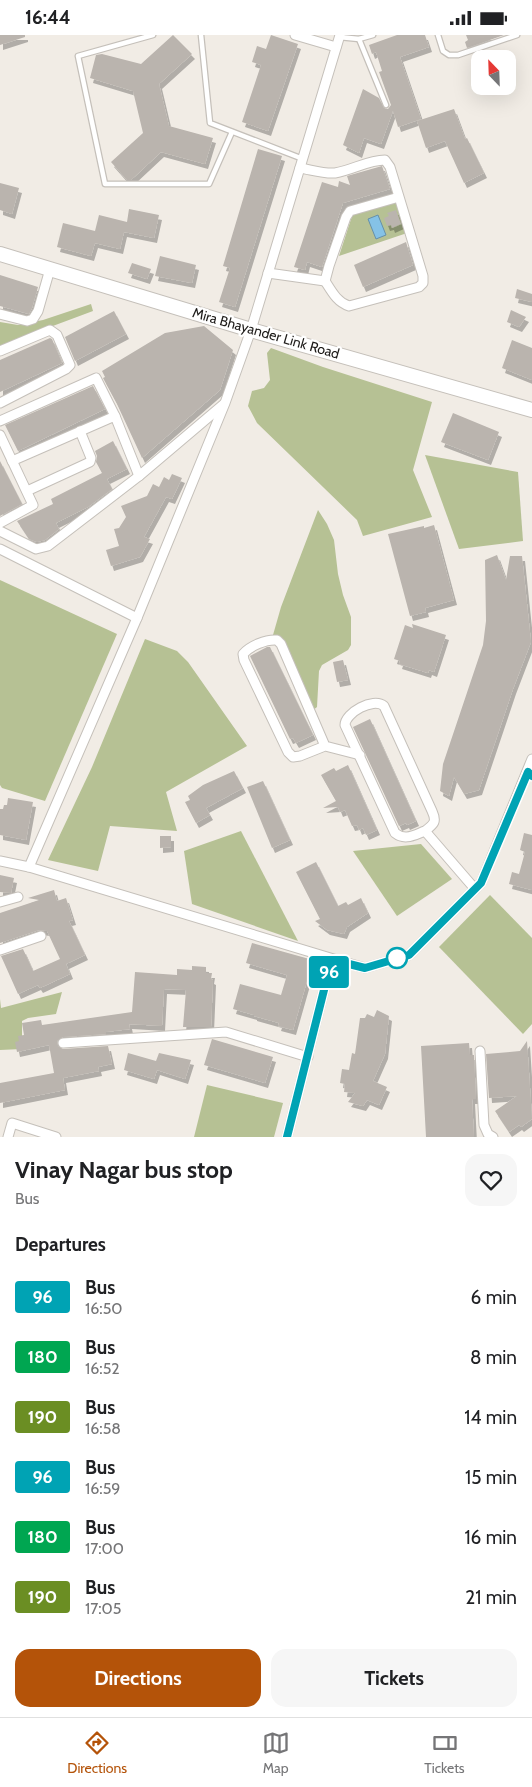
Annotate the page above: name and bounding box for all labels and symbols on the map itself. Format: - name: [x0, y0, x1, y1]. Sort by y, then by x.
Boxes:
- north arrow: [471, 50, 516, 95]
- street label: Mira Bhayander Link Road: [190, 303, 342, 363]
- unlabelled marker: [386, 947, 408, 969]
- line badge: 96: [306, 956, 352, 988]

